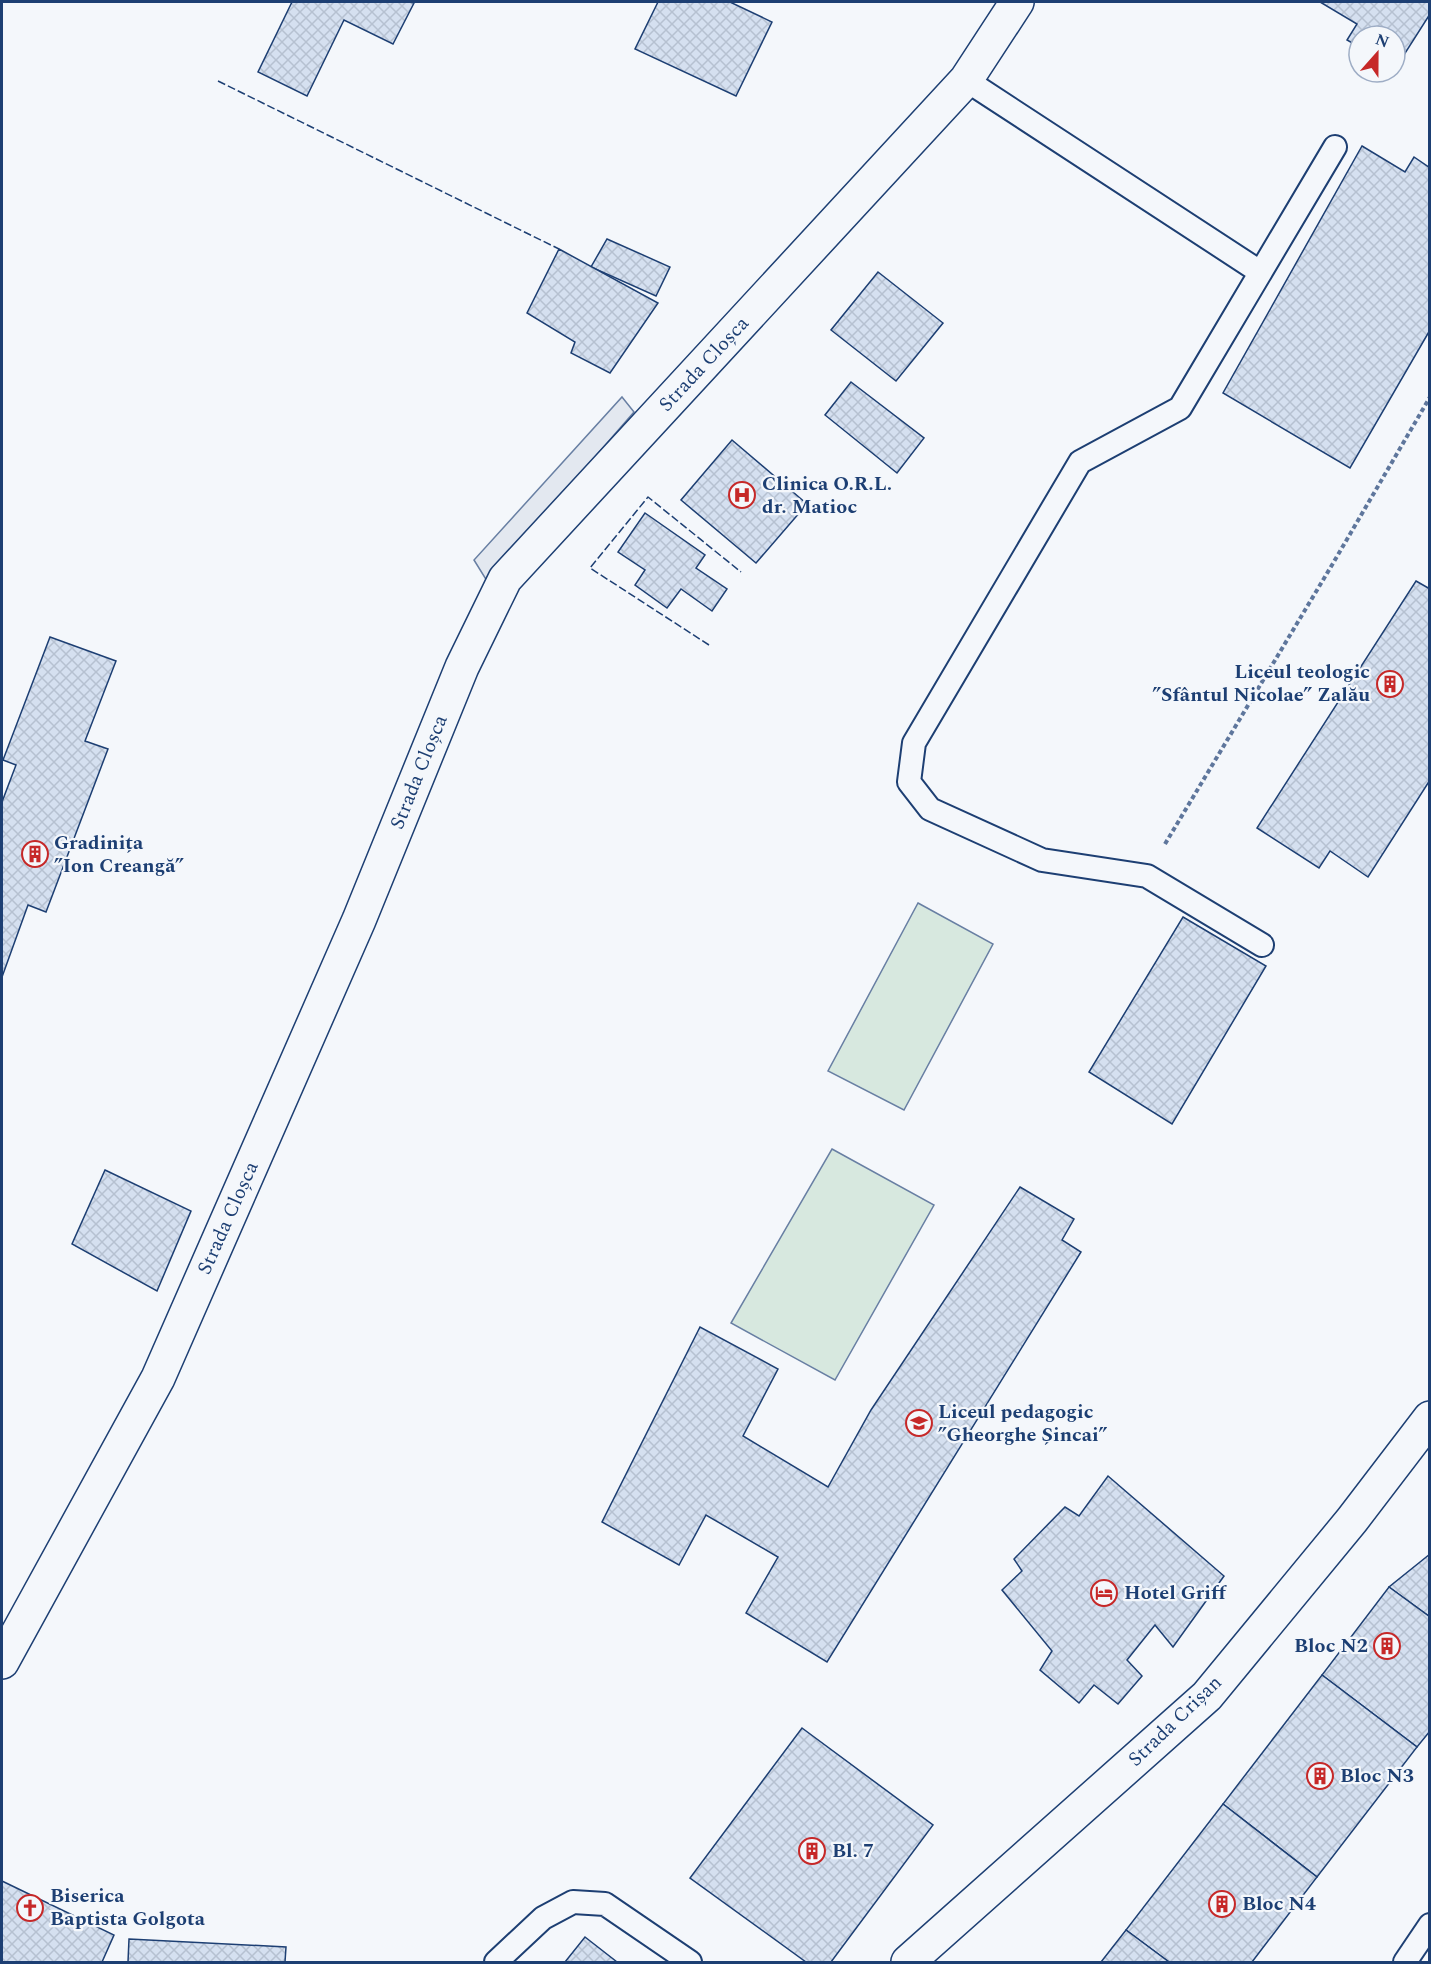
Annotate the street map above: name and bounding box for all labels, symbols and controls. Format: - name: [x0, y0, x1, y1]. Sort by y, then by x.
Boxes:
- north arrow: [1347, 24, 1407, 84]
- text: N: [1372, 27, 1392, 54]
- street label: Strada Cloșca: [652, 309, 756, 419]
- place label: Clinica O.R.L. dr. Matioc: [762, 469, 892, 522]
- hospital icon: Clinica O.R.L. dr. Matioc: [727, 480, 757, 510]
- place label: Liceul teologic ”Sfântul Nicolae” Zalău: [1152, 657, 1370, 710]
- building icon: Liceul teologic ”Sfântul Nicolae” Zalău: [1375, 669, 1405, 699]
- street label: Strada Cloșca: [382, 710, 456, 834]
- place label: Gradinița ”Ion Creangă”: [54, 828, 184, 881]
- building icon: Gradinița ”Ion Creangă”: [20, 839, 50, 869]
- street label: Strada Cloșca: [190, 1156, 266, 1279]
- place label: Liceul pedagogic ”Gheorghe Șincai”: [938, 1397, 1107, 1450]
- school or university icon: Liceul pedagogic ”Gheorghe Șincai”: [904, 1408, 934, 1438]
- hotel icon: Hotel Griff: [1089, 1578, 1119, 1608]
- place label: Hotel Griff: [1124, 1578, 1227, 1608]
- place label: Bloc N2: [1294, 1631, 1368, 1661]
- building icon: Bloc N2: [1372, 1631, 1402, 1661]
- street label: Strada Crișan: [1121, 1668, 1229, 1774]
- building icon: Bloc N3: [1305, 1761, 1335, 1791]
- place label: Bloc N3: [1340, 1761, 1414, 1791]
- building icon: Bl. 7: [797, 1836, 827, 1866]
- place label: Bl. 7: [832, 1836, 874, 1866]
- place label: Biserica Baptista Golgota: [50, 1881, 206, 1934]
- building icon: Bloc N4: [1207, 1889, 1237, 1919]
- place label: Bloc N4: [1242, 1889, 1316, 1919]
- church icon: Biserica Baptista Golgota: [15, 1893, 45, 1923]

